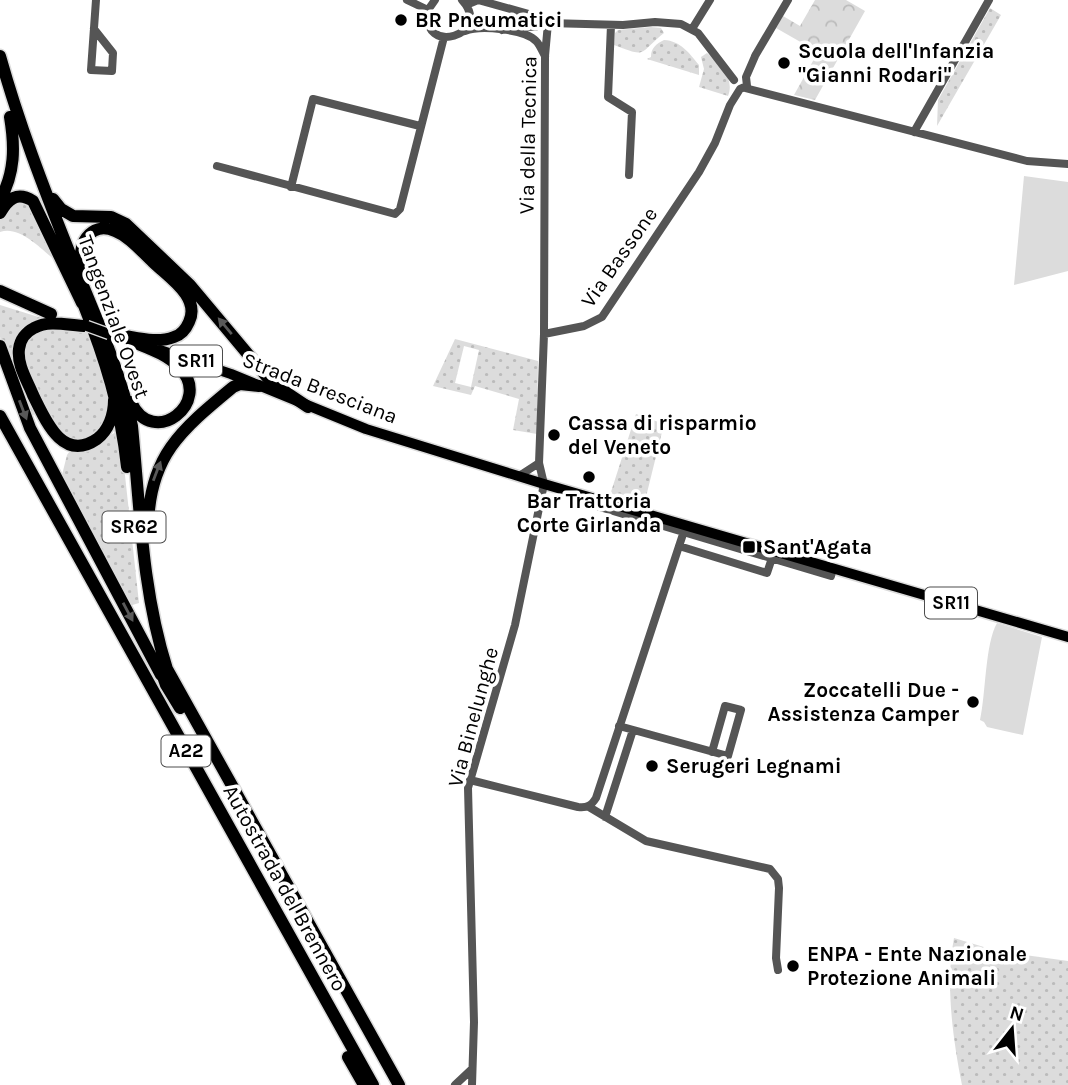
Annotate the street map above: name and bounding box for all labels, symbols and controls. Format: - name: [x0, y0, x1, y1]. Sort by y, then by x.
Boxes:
- place label: BR Pneumatici: [415, 8, 562, 32]
- marker: BR Pneumatici: [393, 12, 409, 28]
- place label: Scuola dell'Infanzia "Gianni Rodari": [798, 39, 994, 87]
- marker: Scuola dell'Infanzia "Gianni Rodari": [776, 55, 792, 71]
- street label: Via della Tecnica: [515, 56, 541, 214]
- street label: Via Bassone: [576, 203, 662, 311]
- street label: Tangenziale Ovest: [73, 232, 155, 402]
- one-way arrow: [217, 318, 232, 336]
- road number: SR11: [170, 346, 222, 376]
- street label: Strada Bresciana: [239, 347, 401, 429]
- one-way arrow: [18, 400, 29, 421]
- place label: Cassa di risparmio del Veneto: [568, 411, 757, 459]
- marker: Cassa di risparmio del Veneto: [546, 427, 562, 443]
- one-way arrow: [152, 460, 163, 481]
- marker: Bar Trattoria Corte Girlanda: [581, 469, 597, 485]
- place label: Bar Trattoria Corte Girlanda: [517, 489, 661, 537]
- road number: SR62: [102, 512, 166, 542]
- place label: Sant'Agata: [763, 535, 872, 559]
- marker: Sant'Agata: [741, 539, 757, 555]
- road number: SR11: [925, 588, 977, 618]
- one-way arrow: [122, 602, 133, 622]
- street label: Via Binelunghe: [443, 644, 503, 790]
- place label: Zoccatelli Due - Assistenza Camper: [768, 678, 960, 726]
- marker: Zoccatelli Due - Assistenza Camper: [965, 694, 981, 710]
- road number: A22: [162, 736, 210, 766]
- place label: Serugeri Legnami: [666, 754, 842, 778]
- marker: Serugeri Legnami: [644, 758, 660, 774]
- street label: Autostrada del Brennero: [218, 781, 352, 995]
- place label: ENPA - Ente Nazionale Protezione Animali: [807, 942, 1027, 990]
- marker: ENPA - Ente Nazionale Protezione Animali: [785, 958, 801, 974]
- north arrow: [977, 994, 1047, 1064]
- text: N: [1007, 1001, 1026, 1026]

